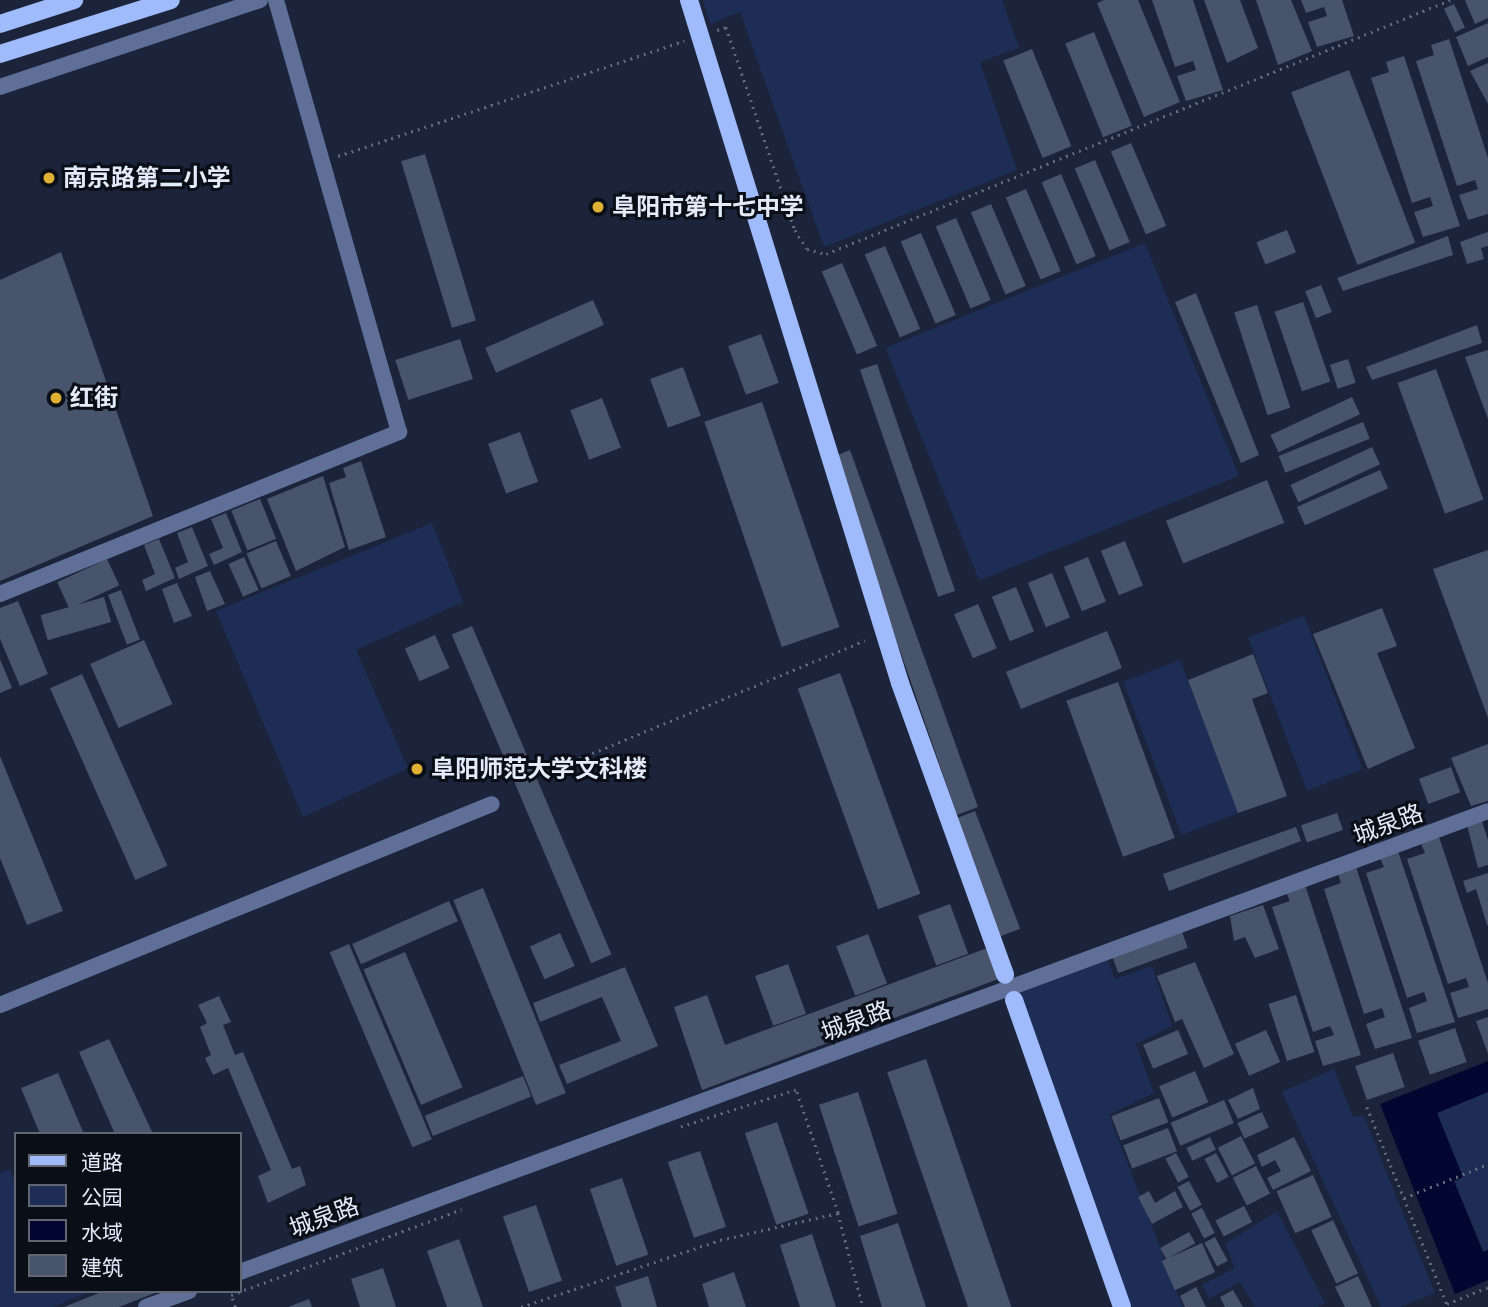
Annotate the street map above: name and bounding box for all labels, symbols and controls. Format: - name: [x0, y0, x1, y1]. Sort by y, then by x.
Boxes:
- place label: 南京路第二小学: [63, 164, 231, 192]
- marker: 南京路第二小学: [41, 170, 57, 186]
- place label: 阜阳市第十七中学: [612, 193, 804, 221]
- marker: 阜阳市第十七中学: [590, 199, 606, 215]
- place label: 红街: [70, 384, 118, 412]
- marker: 红街: [48, 390, 64, 406]
- place label: 阜阳师范大学文科楼: [431, 755, 647, 783]
- marker: 阜阳师范大学文科楼: [409, 761, 425, 777]
- street label: 城泉路: [1349, 798, 1427, 850]
- street label: 城泉路: [817, 995, 895, 1047]
- legend: [14, 1132, 242, 1293]
- text: 道路: [81, 1150, 123, 1175]
- text: 公园: [81, 1185, 123, 1210]
- street label: 城泉路: [285, 1191, 363, 1243]
- text: 水域: [81, 1220, 123, 1245]
- text: 建筑: [81, 1255, 123, 1280]

